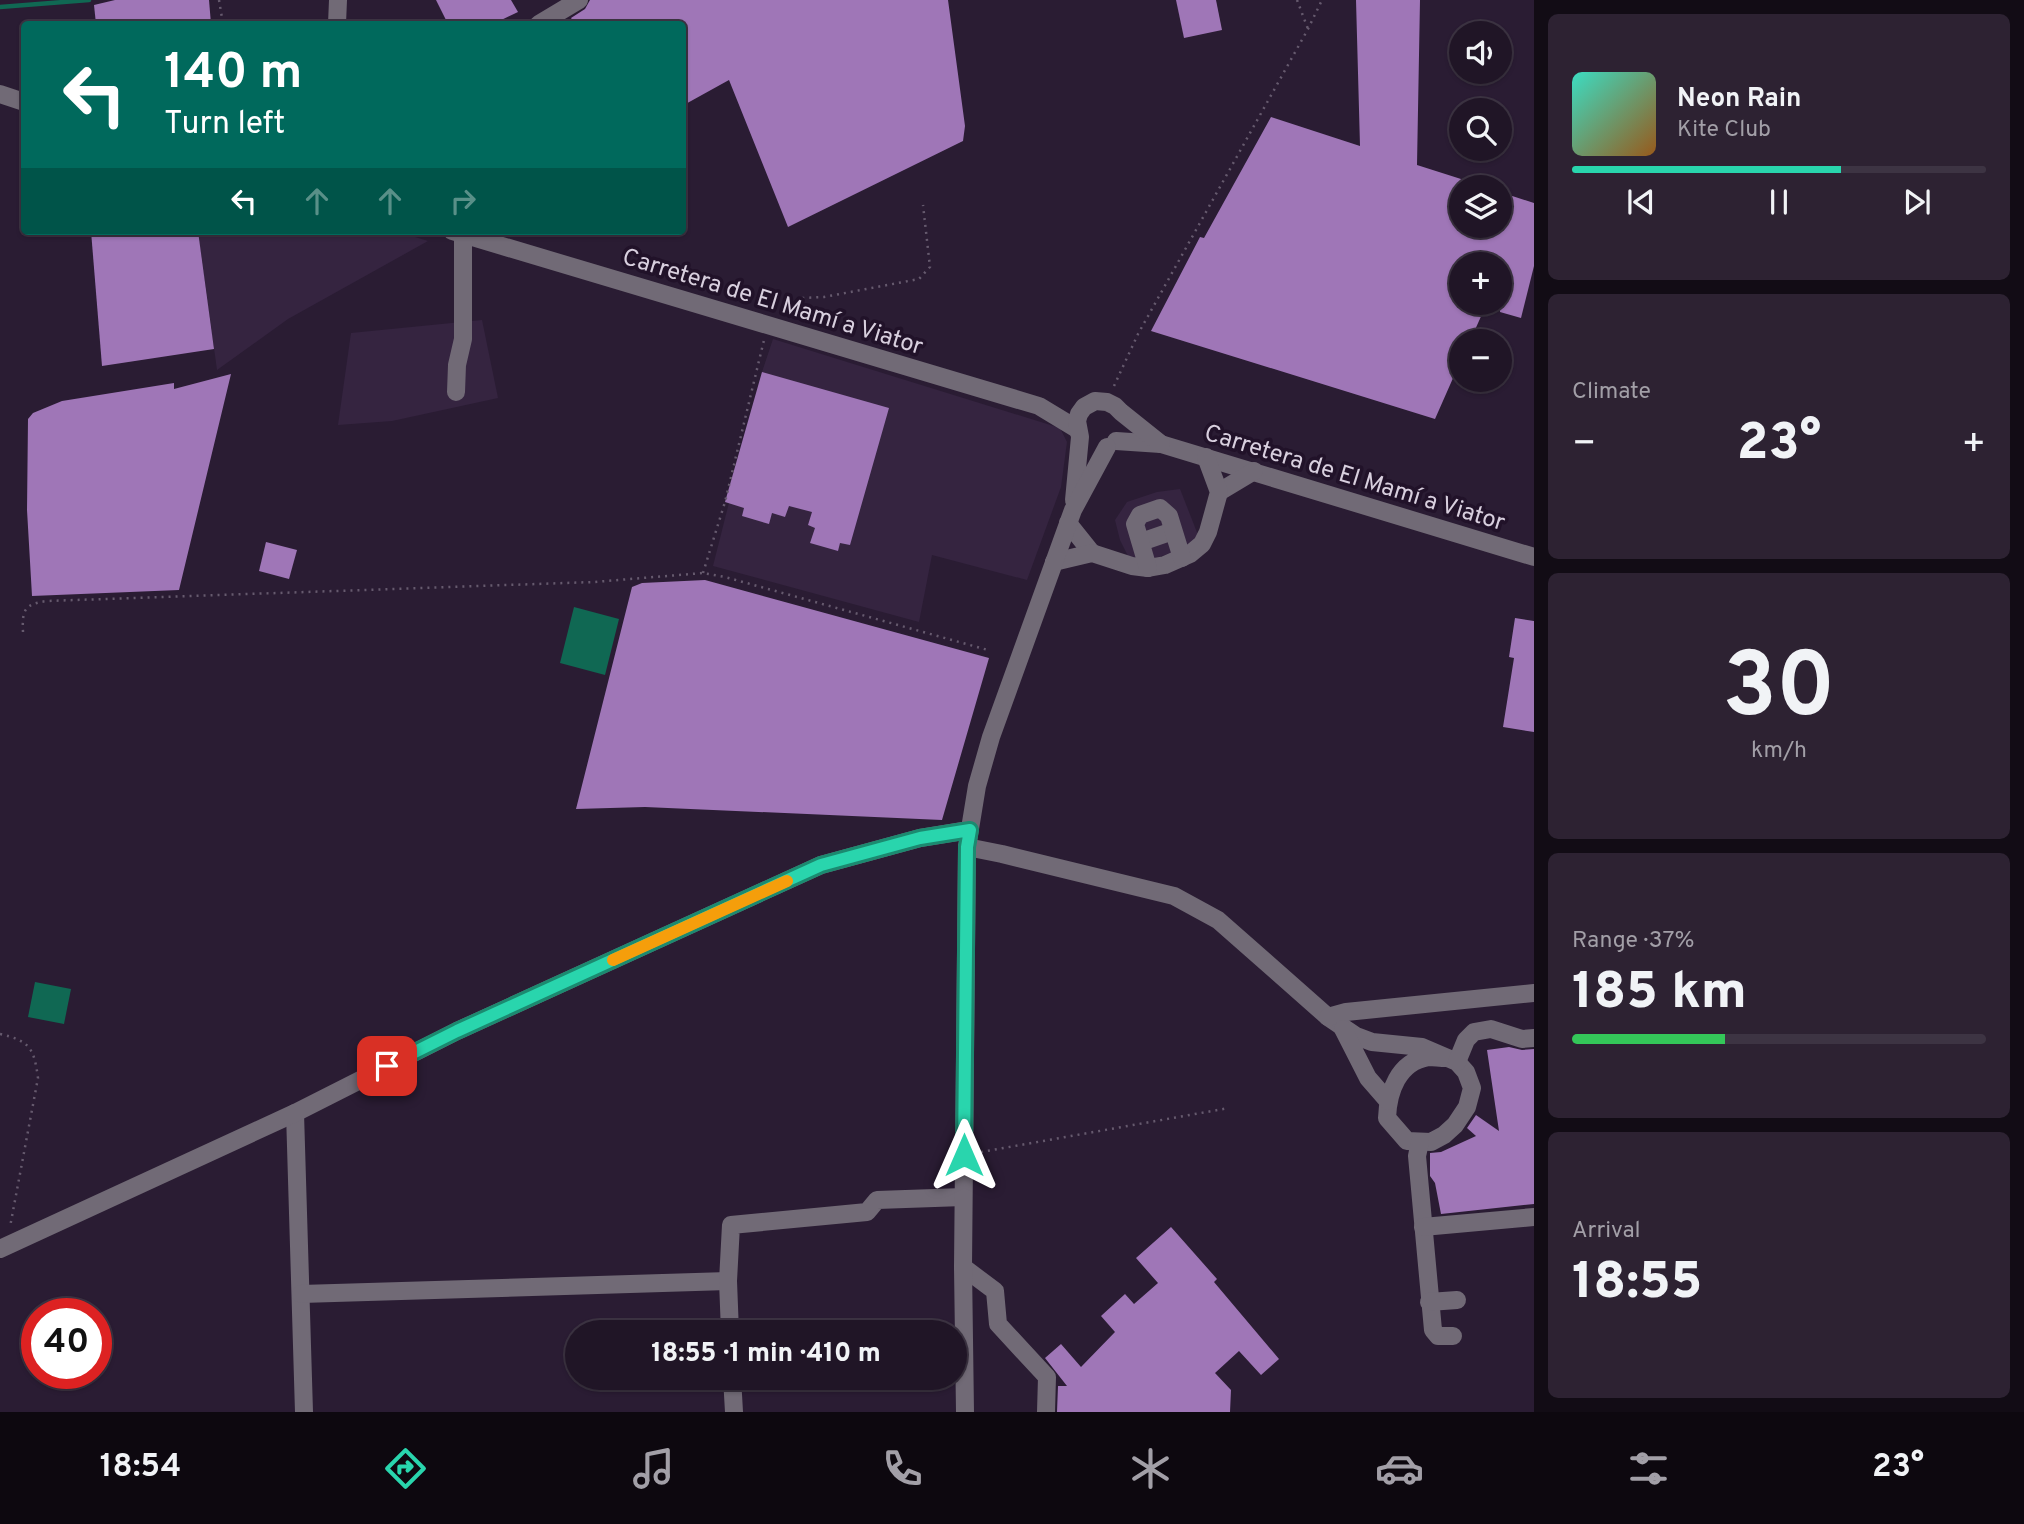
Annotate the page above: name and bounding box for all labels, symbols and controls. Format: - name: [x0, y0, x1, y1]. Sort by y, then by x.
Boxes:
- map controls: [1449, 21, 1512, 392]
- button: sound: [1449, 21, 1512, 84]
- text: 140 m: [164, 44, 303, 106]
- icon: left: [49, 49, 140, 140]
- text: Neon Rain: [1677, 83, 1802, 116]
- button: search: [1449, 98, 1512, 161]
- text: Turn left: [164, 105, 285, 145]
- text: Kite Club: [1677, 116, 1771, 145]
- button: layers: [1449, 175, 1512, 238]
- icon: left: [225, 182, 263, 220]
- icon: ahead: [298, 182, 336, 220]
- icon: ahead: [371, 182, 409, 220]
- icon: right: [444, 182, 482, 220]
- icon: previous: [1622, 183, 1660, 221]
- icon: pause: [1760, 183, 1798, 221]
- icon: next: [1898, 183, 1936, 221]
- street label: Carretera de El Mamí a Viator: [618, 243, 926, 363]
- button: +: [1449, 252, 1512, 315]
- button: −: [1449, 329, 1512, 392]
- text: Climate: [1572, 378, 1651, 407]
- text: 23°: [1737, 412, 1821, 478]
- street label: Carretera de El Mamí a Viator: [1200, 419, 1508, 539]
- text: −: [1572, 421, 1597, 470]
- text: +: [1961, 421, 1986, 470]
- text: 30: [1723, 634, 1836, 749]
- text: km/h: [1751, 737, 1807, 766]
- text: Range · 37%: [1572, 927, 1694, 956]
- text: 185 km: [1572, 961, 1747, 1027]
- pin: [357, 1036, 417, 1096]
- icon: arrive: [368, 1047, 406, 1085]
- position arrow: [927, 1118, 1001, 1192]
- text: Arrival: [1572, 1217, 1641, 1246]
- text: 18:55: [1572, 1251, 1702, 1317]
- speed limit sign: 40: [21, 1298, 112, 1389]
- text: 18:55 · 1 min · 410 m: [651, 1338, 881, 1371]
- icon: directions: [381, 1444, 430, 1493]
- icon: music: [629, 1444, 678, 1493]
- icon: phone: [878, 1444, 927, 1493]
- icon: climate: [1126, 1444, 1175, 1493]
- icon: car: [1375, 1444, 1424, 1493]
- icon: filters: [1624, 1444, 1673, 1493]
- text: 18:54: [100, 1448, 181, 1488]
- text: 23°: [1872, 1448, 1924, 1488]

